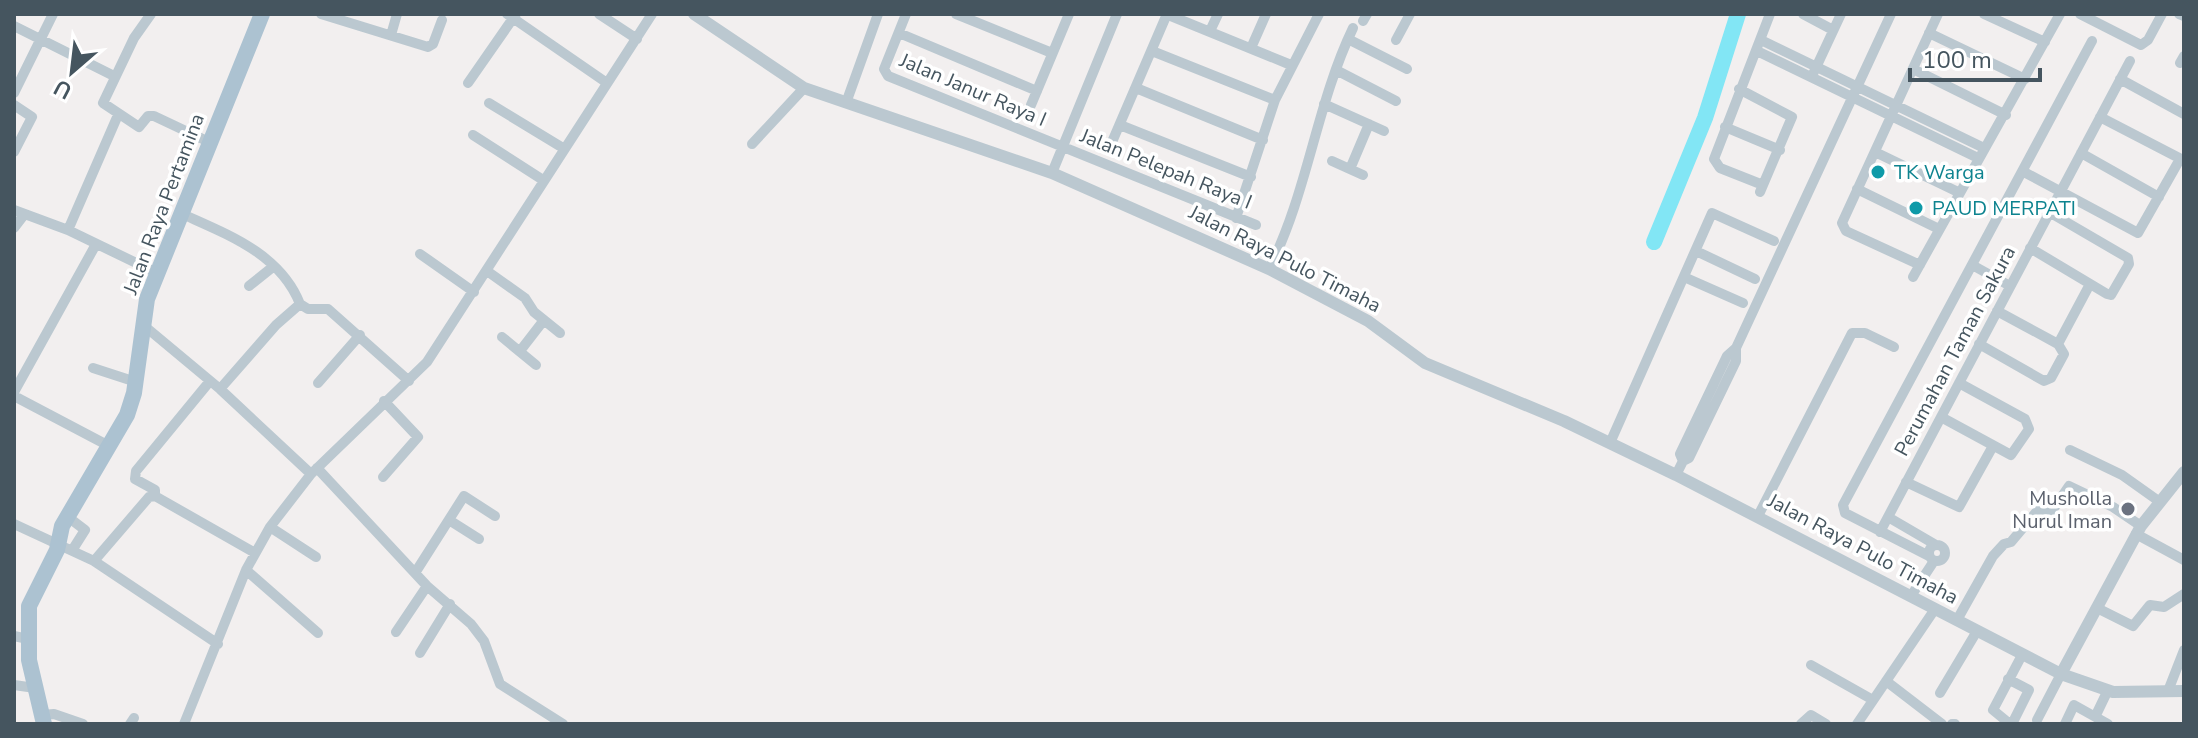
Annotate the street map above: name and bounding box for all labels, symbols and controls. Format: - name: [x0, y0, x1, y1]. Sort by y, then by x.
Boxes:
- north arrow: [32, 32, 112, 112]
- scale bar: [1910, 32, 2040, 82]
- text: 100 m: [1922, 44, 1992, 76]
- street label: Jalan Janur Raya I: [895, 47, 1050, 133]
- text: U: [49, 72, 77, 106]
- street label: Jalan Raya Pertamina: [117, 110, 211, 299]
- street label: Jalan Pelepah Raya I: [1075, 122, 1256, 216]
- place label: TK Warga: [1894, 159, 1985, 186]
- marker: TK Warga: [1869, 163, 1887, 181]
- place label: PAUD MERPATI: [1932, 195, 2076, 222]
- street label: Jalan Raya Pulo Timaha: [1184, 198, 1386, 319]
- marker: PAUD MERPATI: [1907, 199, 1925, 217]
- street label: Perumahan Taman Sakura: [1888, 241, 2022, 461]
- place label: Musholla Nurul Iman: [2012, 485, 2112, 535]
- street label: Jalan Raya Pulo Timaha: [1762, 487, 1963, 611]
- marker: Musholla Nurul Iman: [2119, 500, 2137, 518]

